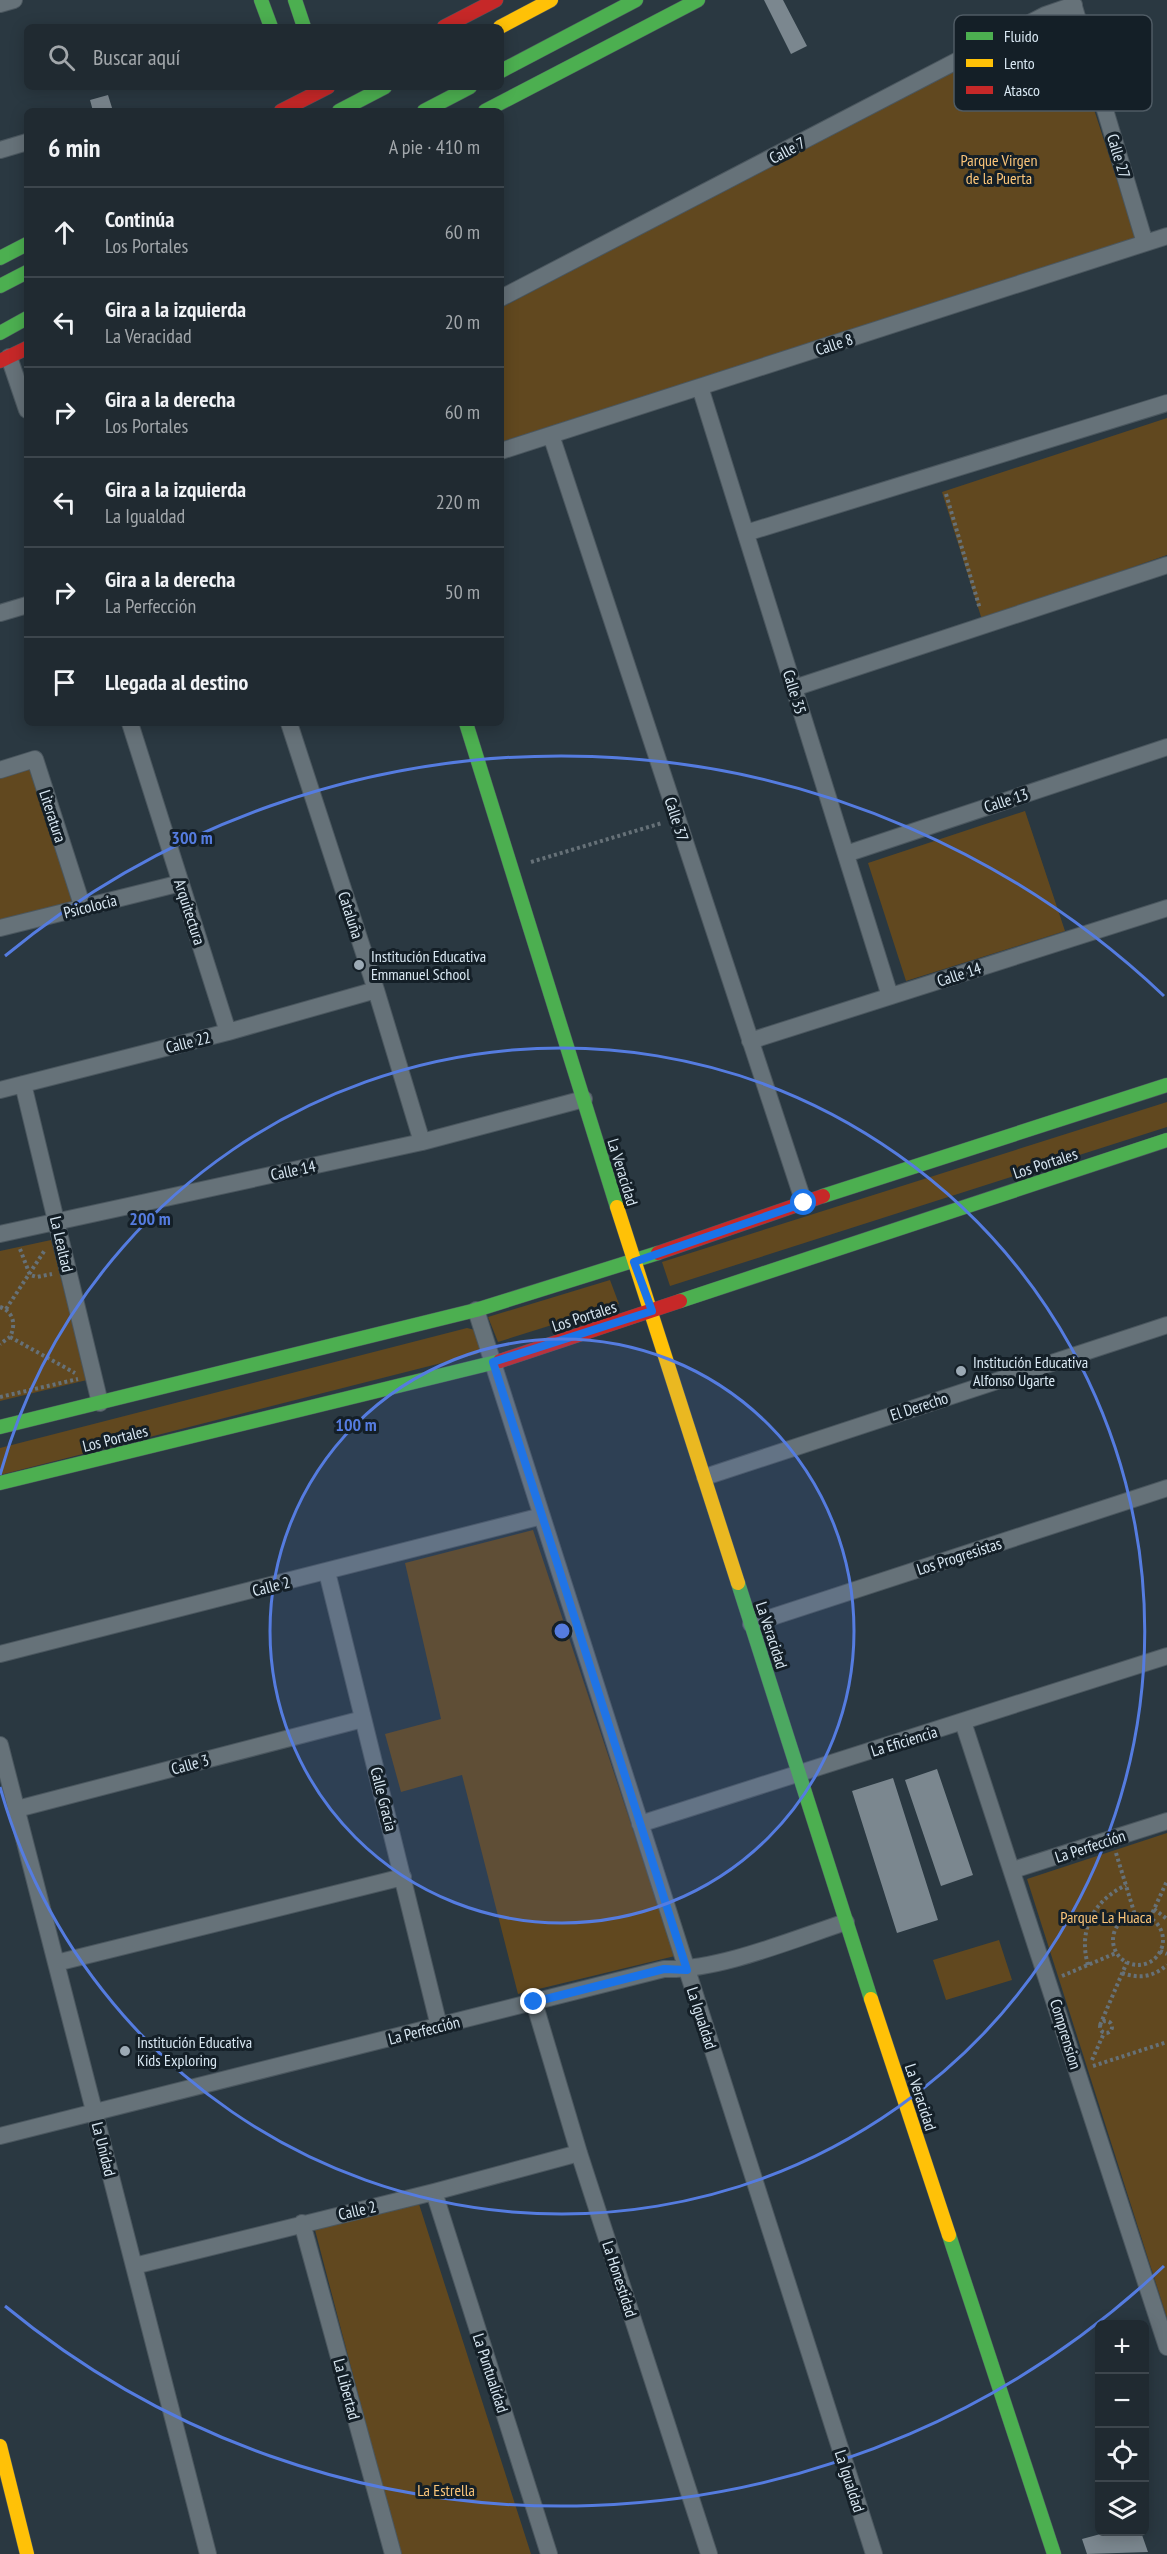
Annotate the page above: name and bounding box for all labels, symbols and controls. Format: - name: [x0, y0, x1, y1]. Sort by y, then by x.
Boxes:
- legend: [954, 15, 1152, 111]
- search box: [24, 24, 504, 90]
- text: Fluido: [1004, 26, 1039, 46]
- icon: search: [45, 41, 78, 74]
- text: Buscar aquí: [93, 43, 180, 71]
- text: Lento: [1004, 53, 1035, 73]
- text: Atasco: [1004, 80, 1040, 100]
- text: 6 min: [48, 131, 101, 164]
- street label: Calle 27: [1103, 131, 1135, 181]
- street label: Calle 7: [765, 132, 809, 168]
- text: A pie · 410 m: [389, 134, 480, 160]
- park label: Parque Virgen de la Puerta: [961, 150, 1037, 188]
- text: Continúa: [105, 205, 174, 233]
- icon: ahead: [48, 216, 81, 249]
- text: 60 m: [445, 219, 480, 245]
- text: Los Portales: [105, 233, 188, 259]
- text: Gira a la izquierda: [105, 295, 246, 323]
- icon: left: [48, 306, 81, 339]
- text: 20 m: [445, 309, 480, 335]
- text: La Veracidad: [105, 323, 192, 349]
- street label: Calle 8: [813, 329, 855, 359]
- text: Gira a la derecha: [105, 385, 235, 413]
- icon: right: [48, 396, 81, 429]
- text: 60 m: [445, 399, 480, 425]
- text: Los Portales: [105, 413, 188, 439]
- text: Gira a la izquierda: [105, 475, 246, 503]
- icon: left: [48, 486, 81, 519]
- text: 220 m: [436, 489, 480, 515]
- text: La Igualdad: [105, 503, 185, 529]
- text: Gira a la derecha: [105, 565, 235, 593]
- icon: right: [48, 576, 81, 609]
- text: 50 m: [445, 579, 480, 605]
- text: La Perfección: [105, 593, 196, 619]
- icon: arrive: [48, 666, 81, 699]
- street label: Calle 35: [779, 667, 811, 717]
- text: Llegada al destino: [105, 668, 248, 696]
- street label: Calle 13: [981, 783, 1031, 817]
- street label: Literatura: [35, 787, 71, 845]
- street label: Calle 37: [660, 794, 694, 844]
- text: 300 m: [171, 826, 213, 849]
- street label: Arquitectura: [170, 877, 210, 947]
- street label: Cataluña: [334, 889, 368, 941]
- street label: Psicolocia: [61, 890, 119, 922]
- place label: Institución Educativa Emmanuel School: [371, 946, 486, 984]
- street label: Calle 14: [934, 957, 984, 991]
- marker: Institución Educativa Emmanuel School: [352, 958, 366, 972]
- street label: Calle 22: [164, 1027, 212, 1057]
- street label: La Veracidad: [603, 1136, 643, 1208]
- street label: Los Portales: [1010, 1143, 1080, 1183]
- street label: Calle 14: [269, 1155, 317, 1185]
- route start: [790, 1189, 816, 1215]
- text: 200 m: [129, 1207, 171, 1230]
- street label: La Lealtad: [46, 1214, 78, 1274]
- street label: Los Portales: [549, 1296, 619, 1336]
- place label: Institución Educativa Alfonso Ugarte: [973, 1352, 1088, 1390]
- marker: Institución Educativa Alfonso Ugarte: [954, 1364, 968, 1378]
- street label: El Derecho: [888, 1387, 950, 1425]
- text: 100 m: [335, 1413, 377, 1436]
- street label: Los Portales: [80, 1420, 150, 1456]
- street label: Los Progresistas: [914, 1533, 1004, 1579]
- street label: Calle 2: [250, 1572, 292, 1600]
- street label: La Veracidad: [752, 1599, 792, 1671]
- centre of rings: [552, 1621, 572, 1641]
- street label: La Eficiencia: [868, 1721, 940, 1761]
- street label: Calle 3: [169, 1749, 211, 1779]
- street label: Calle Gracia: [366, 1765, 402, 1833]
- street label: La Perfección: [1052, 1825, 1128, 1867]
- park label: Parque La Huaca: [1060, 1907, 1152, 1927]
- street label: La Igualdad: [683, 1984, 721, 2052]
- route end: [520, 1988, 546, 2014]
- street label: Comprension: [1046, 1997, 1086, 2071]
- street label: La Perfección: [386, 2011, 462, 2049]
- place label: Institución Educativa Kids Exploring: [137, 2032, 252, 2070]
- marker: Institución Educativa Kids Exploring: [118, 2044, 132, 2058]
- street label: La Veracidad: [901, 2061, 941, 2133]
- street label: La Unidad: [88, 2120, 120, 2178]
- street label: Calle 2: [336, 2196, 378, 2224]
- street label: La Honestidad: [598, 2238, 642, 2320]
- map controls: [1095, 2320, 1149, 2536]
- button: +: [1095, 2320, 1149, 2374]
- street label: La Puntualidad: [469, 2331, 513, 2415]
- street label: La Libertad: [329, 2356, 365, 2422]
- button: −: [1095, 2374, 1149, 2428]
- button: locate: [1095, 2428, 1149, 2482]
- street label: La Igualdad: [831, 2447, 869, 2515]
- park label: La Estrella: [417, 2480, 475, 2500]
- button: layers: [1095, 2482, 1149, 2536]

